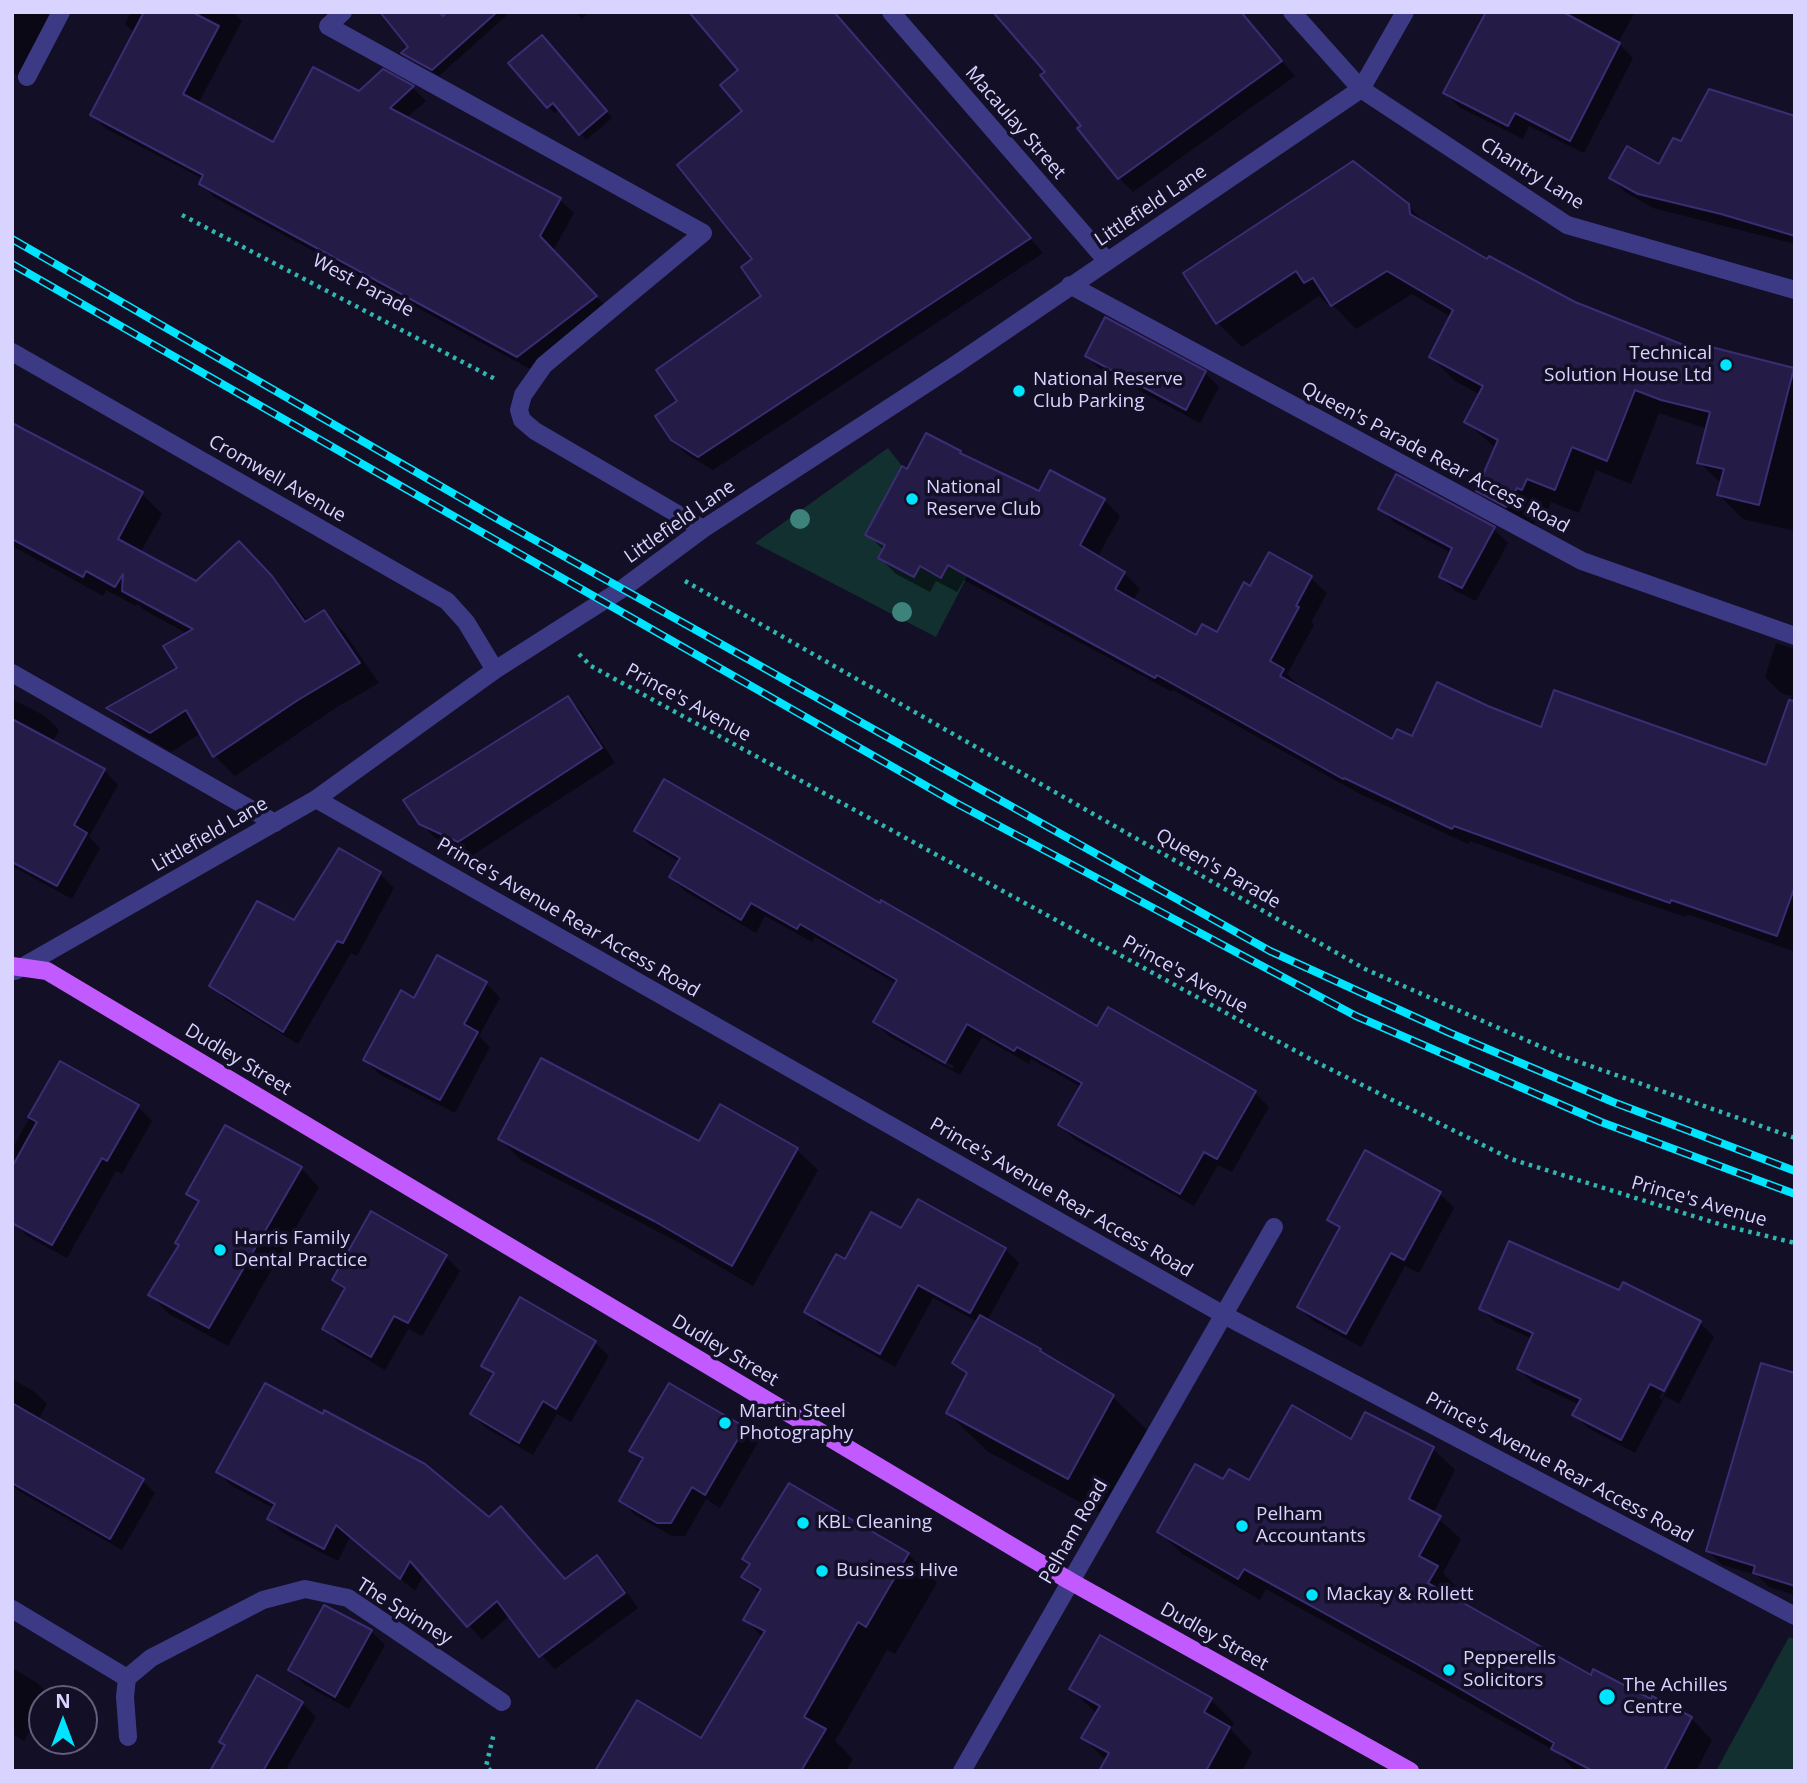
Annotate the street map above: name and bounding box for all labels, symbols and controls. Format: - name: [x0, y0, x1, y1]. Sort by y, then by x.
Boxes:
- street label: Macaulay Street: [960, 62, 1070, 184]
- street label: Chantry Lane: [1476, 133, 1588, 215]
- street label: Littlefield Lane: [1091, 160, 1211, 252]
- street label: West Parade: [308, 250, 418, 322]
- place label: Technical Solution House Ltd: [1544, 343, 1712, 387]
- marker: Technical Solution House Ltd: [1718, 357, 1734, 373]
- place label: National Reserve Club Parking: [1033, 369, 1183, 413]
- street label: Queen's Parade Rear Access Road: [1297, 378, 1573, 538]
- marker: National Reserve Club Parking: [1011, 383, 1027, 399]
- street label: Cromwell Avenue: [204, 430, 350, 528]
- street label: Littlefield Lane: [620, 475, 740, 569]
- place label: National Reserve Club: [926, 477, 1041, 521]
- marker: National Reserve Club: [904, 491, 920, 507]
- street label: Prince's Avenue: [621, 659, 755, 747]
- street label: Littlefield Lane: [148, 793, 272, 877]
- street label: Queen's Parade: [1152, 824, 1284, 914]
- street label: Prince's Avenue Rear Access Road: [433, 833, 703, 1003]
- street label: Prince's Avenue: [1118, 931, 1252, 1019]
- street label: Dudley Street: [181, 1019, 295, 1101]
- street label: Prince's Avenue Rear Access Road: [926, 1113, 1196, 1283]
- street label: Prince's Avenue: [1629, 1172, 1769, 1232]
- place label: Harris Family Dental Practice: [234, 1228, 367, 1272]
- marker: Harris Family Dental Practice: [212, 1242, 228, 1258]
- street label: Dudley Street: [668, 1310, 782, 1392]
- street label: Prince's Avenue Rear Access Road: [1421, 1388, 1697, 1548]
- place label: Martin Steel Photography: [739, 1401, 853, 1445]
- marker: Martin Steel Photography: [717, 1415, 733, 1431]
- street label: Pelham Road: [1035, 1476, 1113, 1588]
- place label: Pelham Accountants: [1256, 1504, 1366, 1548]
- place label: KBL Cleaning: [817, 1512, 932, 1534]
- marker: KBL Cleaning: [795, 1515, 811, 1531]
- marker: Pelham Accountants: [1234, 1518, 1250, 1534]
- place label: Business Hive: [836, 1560, 958, 1582]
- marker: Business Hive: [814, 1563, 830, 1579]
- street label: The Spinney: [352, 1574, 456, 1650]
- place label: Mackay & Rollett: [1326, 1584, 1473, 1606]
- marker: Mackay & Rollett: [1304, 1587, 1320, 1603]
- street label: Dudley Street: [1156, 1598, 1272, 1676]
- place label: Pepperells Solicitors: [1463, 1648, 1556, 1692]
- marker: Pepperells Solicitors: [1441, 1662, 1457, 1678]
- place label: The Achilles Centre: [1623, 1675, 1728, 1719]
- north arrow: [28, 1685, 98, 1755]
- marker: The Achilles Centre: [1597, 1687, 1617, 1707]
- text: N: [55, 1688, 71, 1714]

